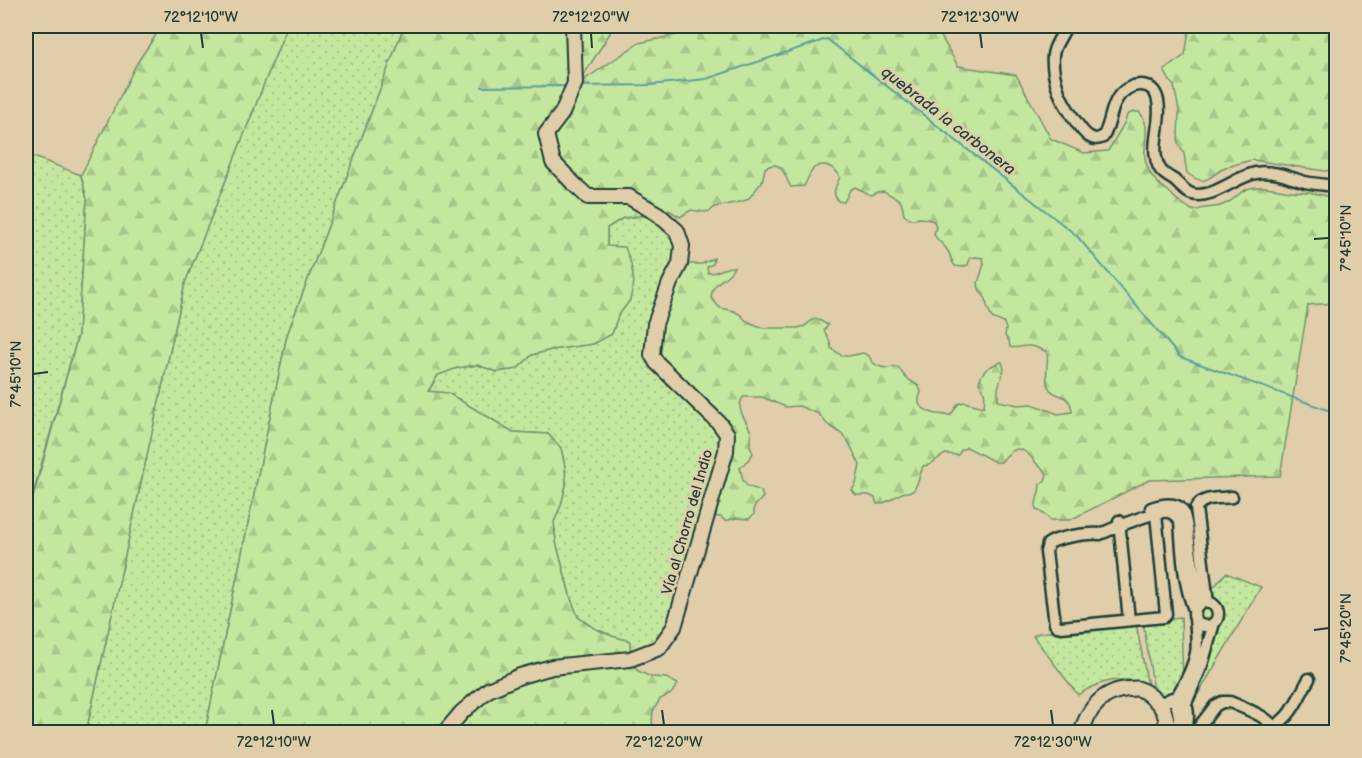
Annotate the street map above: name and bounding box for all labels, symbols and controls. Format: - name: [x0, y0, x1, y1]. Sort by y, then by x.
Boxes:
- text: 72°12'10"W: [164, 8, 239, 27]
- text: 72°12'20"W: [552, 8, 630, 27]
- text: 72°12'30"W: [941, 8, 1019, 27]
- water label: quebrada la carbonera: [877, 63, 1019, 180]
- text: 7°45'10"N: [1337, 205, 1356, 271]
- text: 7°45'10"N: [7, 341, 26, 407]
- street label: Vía al Chorro del Indio: [658, 447, 717, 597]
- text: 7°45'20"N: [1337, 593, 1356, 663]
- text: 72°12'10"W: [237, 733, 312, 752]
- text: 72°12'20"W: [625, 733, 703, 752]
- text: 72°12'30"W: [1014, 733, 1092, 752]

